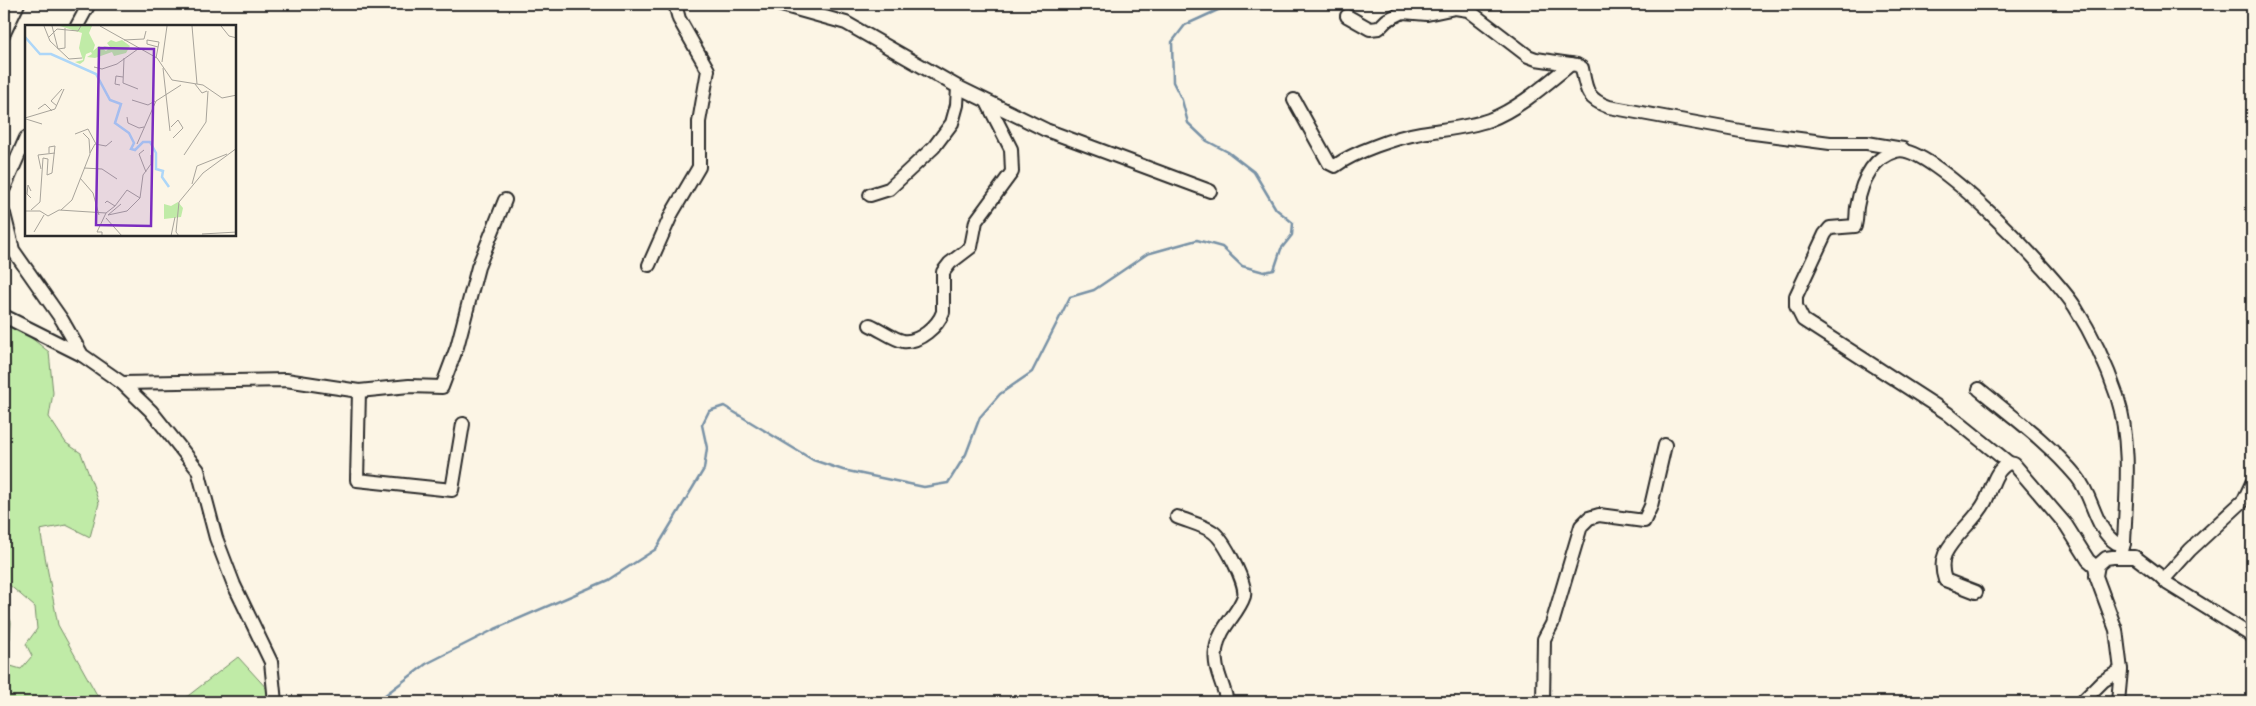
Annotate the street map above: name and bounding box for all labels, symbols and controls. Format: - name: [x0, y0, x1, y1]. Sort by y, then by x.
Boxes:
- inset map: [25, 25, 236, 236]

